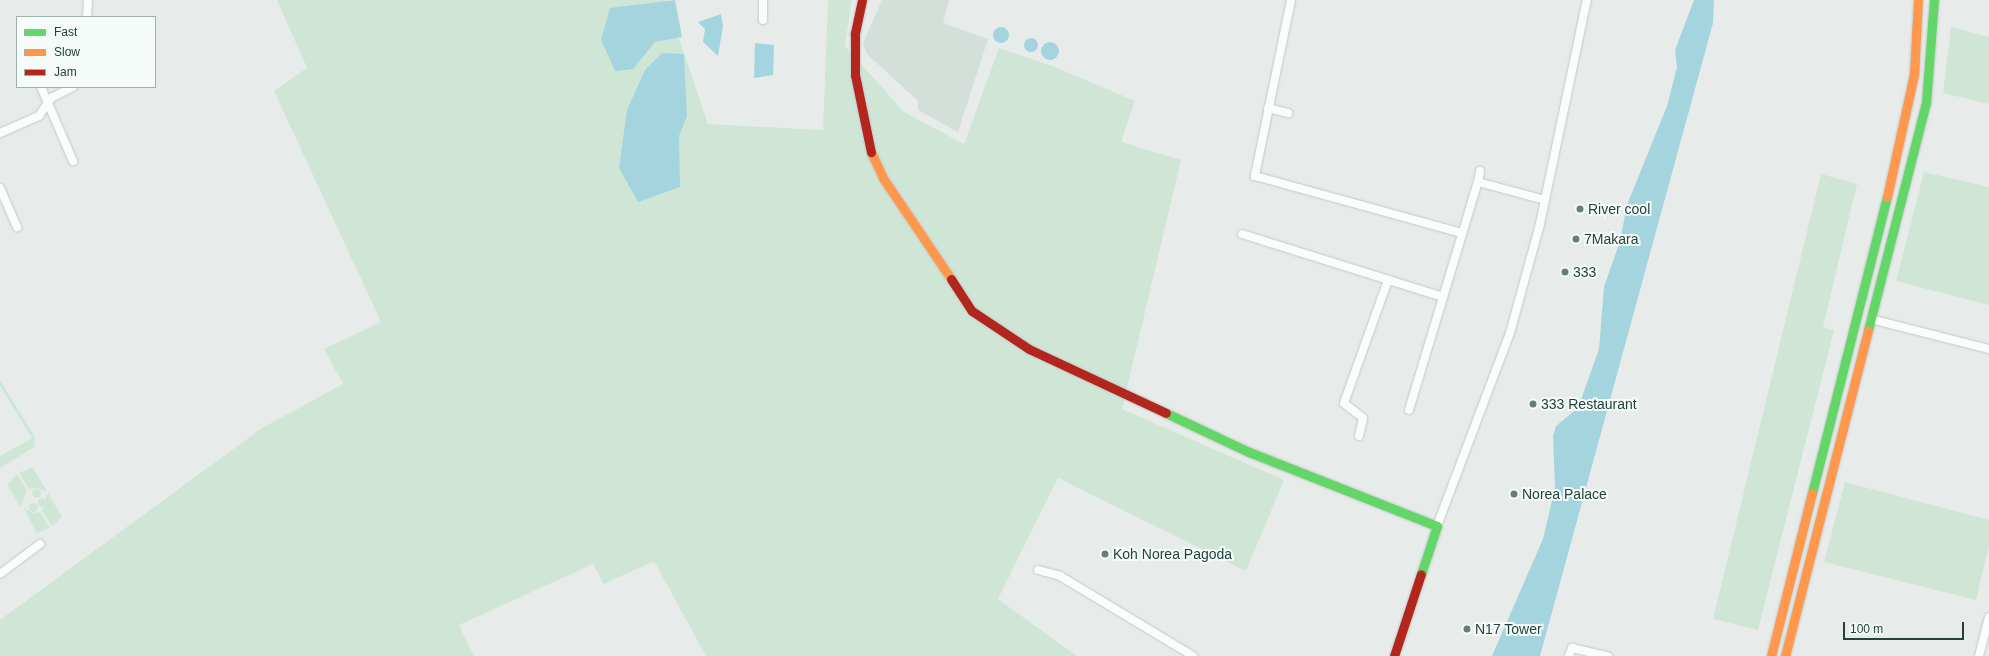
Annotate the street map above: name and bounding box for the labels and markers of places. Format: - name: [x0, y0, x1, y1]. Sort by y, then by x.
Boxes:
- place label: River cool: [1588, 201, 1650, 217]
- marker: River cool: [1575, 204, 1585, 214]
- place label: 7Makara: [1584, 231, 1638, 247]
- marker: 7Makara: [1571, 234, 1581, 244]
- place label: 333: [1573, 264, 1596, 280]
- marker: 333: [1560, 267, 1570, 277]
- place label: 333 Restaurant: [1541, 396, 1637, 412]
- marker: 333 Restaurant: [1528, 399, 1538, 409]
- place label: Norea Palace: [1522, 486, 1607, 502]
- marker: Norea Palace: [1509, 489, 1519, 499]
- place label: Koh Norea Pagoda: [1113, 546, 1232, 562]
- marker: Koh Norea Pagoda: [1100, 549, 1110, 559]
- place label: N17 Tower: [1475, 621, 1542, 637]
- marker: N17 Tower: [1462, 624, 1472, 634]

